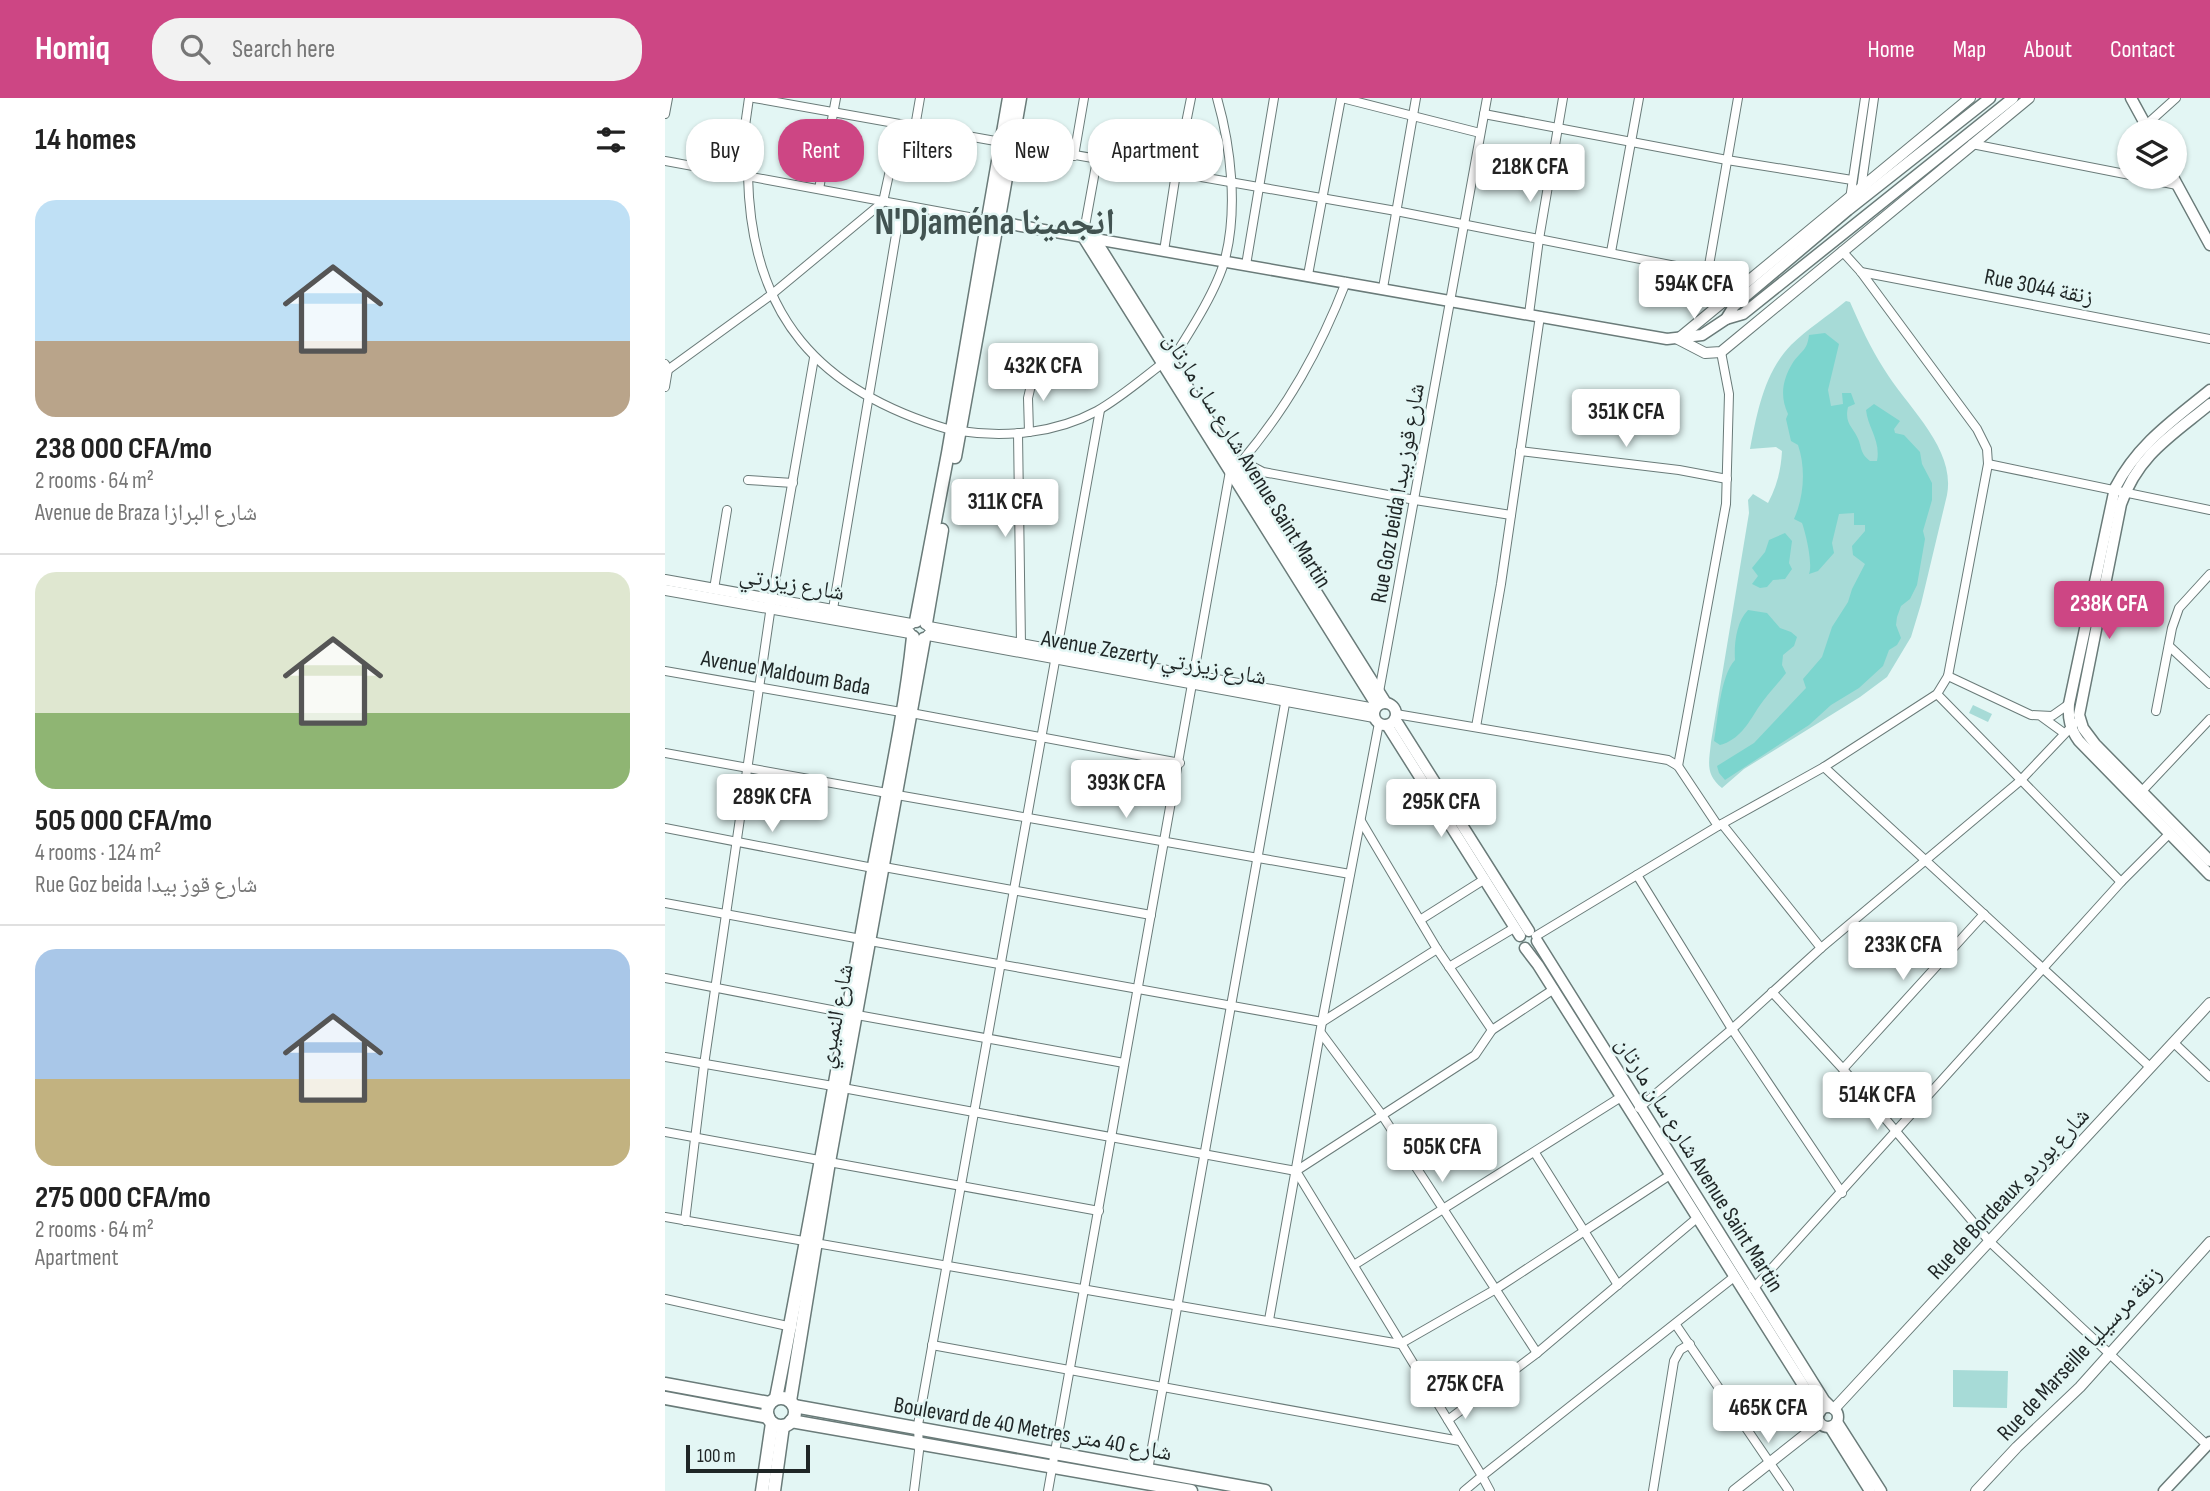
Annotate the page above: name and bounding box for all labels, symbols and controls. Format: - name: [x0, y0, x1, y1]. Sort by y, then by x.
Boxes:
- search box: [152, 18, 642, 81]
- text: Homiq: [35, 29, 110, 69]
- icon: search: [176, 30, 214, 68]
- text: Search here: [232, 34, 335, 65]
- text: Home: [1867, 35, 1915, 64]
- text: Map: [1953, 35, 1986, 64]
- text: About: [2024, 35, 2072, 64]
- text: Contact: [2110, 35, 2175, 64]
- chip: Buy: [686, 119, 764, 182]
- chip: Rent: [778, 119, 864, 182]
- chip: Filters: [878, 119, 977, 182]
- chip: New: [991, 119, 1074, 182]
- chip: Apartment: [1088, 119, 1223, 182]
- map controls: [2117, 119, 2187, 189]
- button: layers: [2117, 119, 2187, 189]
- icon: filters: [592, 121, 630, 159]
- text: 14 homes: [35, 122, 136, 158]
- pin: 218K CFA: [1458, 144, 1602, 204]
- text: 218K CFA: [1492, 153, 1568, 181]
- district label: N'Djaména انجمينا: [875, 201, 1115, 245]
- icon: home: [270, 246, 396, 372]
- pin: 594K CFA: [1622, 262, 1766, 321]
- street label: Rue 3044 زنقة: [1982, 263, 2096, 311]
- text: 594K CFA: [1655, 270, 1733, 298]
- street label: شارع سان مارتان Avenue Saint Martin: [1157, 328, 1337, 593]
- pin: 432K CFA: [971, 344, 1115, 403]
- text: 432K CFA: [1004, 352, 1082, 380]
- street label: Rue Goz beida شارع قوز بيدا: [1365, 381, 1431, 605]
- pin: 351K CFA: [1554, 390, 1698, 449]
- text: 351K CFA: [1588, 398, 1664, 426]
- text: 238 000 CFA/mo: [35, 431, 212, 467]
- text: 2 rooms · 64 m²: [35, 467, 154, 495]
- pin: 311K CFA: [933, 480, 1077, 539]
- text: 311K CFA: [967, 488, 1043, 516]
- text: Avenue de Braza شارع البرازا: [35, 499, 257, 527]
- street label: شارع زيزرتي: [737, 561, 846, 611]
- pin: 238K CFA: [2037, 582, 2181, 641]
- text: 238K CFA: [2070, 590, 2148, 618]
- icon: home: [270, 618, 396, 744]
- street label: Avenue Zezerty شارع زيزرتي: [1038, 624, 1268, 695]
- street label: Avenue Maldoum Bada: [698, 644, 873, 702]
- pin: 393K CFA: [1054, 760, 1198, 820]
- text: 393K CFA: [1087, 769, 1165, 797]
- pin: 289K CFA: [700, 774, 844, 834]
- pin: 295K CFA: [1369, 780, 1513, 839]
- text: 289K CFA: [733, 783, 811, 811]
- text: 295K CFA: [1402, 788, 1480, 816]
- text: 505 000 CFA/mo: [35, 803, 212, 839]
- text: 4 rooms · 124 m²: [35, 839, 161, 867]
- text: Rue Goz beida شارع قوز بيدا: [35, 871, 257, 899]
- pin: 233K CFA: [1831, 922, 1975, 982]
- text: 233K CFA: [1864, 931, 1942, 959]
- street label: شارع النميري: [812, 962, 864, 1071]
- icon: home: [270, 995, 396, 1121]
- street label: شارع سان مارتان Avenue Saint Martin: [1609, 1032, 1789, 1297]
- pin: 514K CFA: [1805, 1072, 1949, 1132]
- text: 514K CFA: [1839, 1081, 1915, 1109]
- street label: Rue de Bordeaux شارع بوردو: [1922, 1102, 2096, 1285]
- pin: 505K CFA: [1370, 1124, 1514, 1184]
- text: 505K CFA: [1403, 1133, 1481, 1161]
- text: 275 000 CFA/mo: [35, 1180, 211, 1216]
- text: 2 rooms · 64 m²: [35, 1216, 154, 1244]
- text: Apartment: [35, 1244, 119, 1272]
- street label: Rue de Marseille زنقة مرسيليا: [1991, 1260, 2168, 1447]
- pin: 275K CFA: [1393, 1362, 1537, 1421]
- text: 275K CFA: [1427, 1370, 1503, 1398]
- pin: 465K CFA: [1696, 1386, 1840, 1445]
- street label: Boulevard de 40 Metres شارع 40 متر: [892, 1391, 1174, 1467]
- text: 465K CFA: [1729, 1394, 1807, 1422]
- scale bar: [686, 1442, 810, 1474]
- text: 100 m: [697, 1445, 736, 1468]

